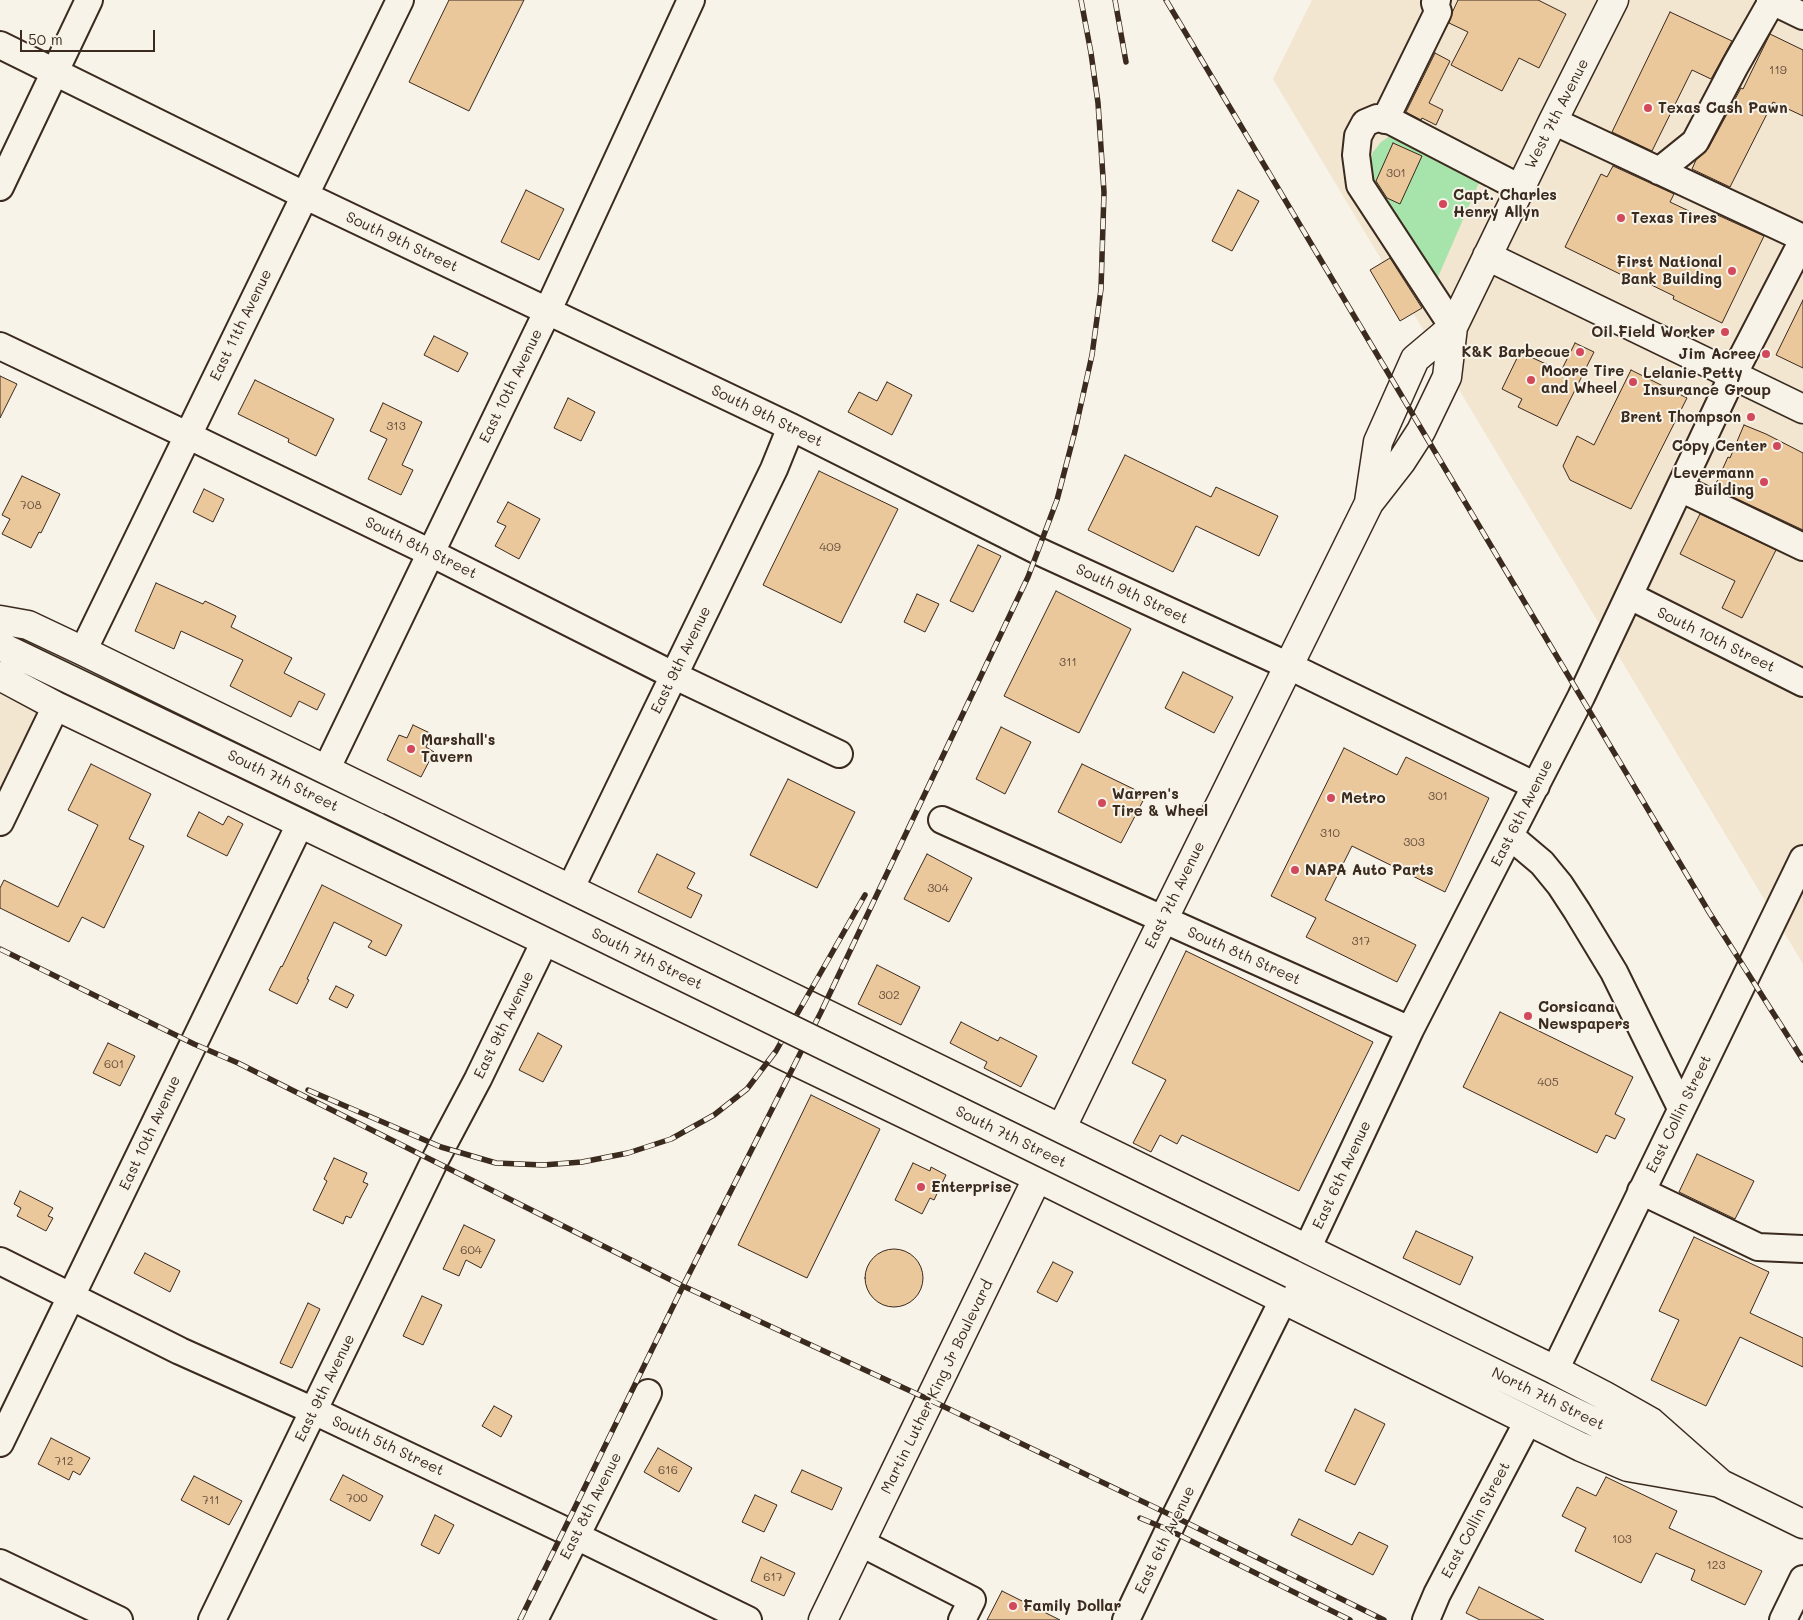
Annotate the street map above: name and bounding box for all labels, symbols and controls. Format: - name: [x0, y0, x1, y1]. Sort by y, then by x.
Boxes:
- scale bar: [22, 20, 158, 52]
- text: 50 m: [28, 29, 63, 49]
- street label: West 7th Avenue: [1521, 56, 1593, 172]
- house number: 119: [1769, 63, 1787, 77]
- place label: Texas Cash Pawn: [1658, 99, 1787, 117]
- marker: Texas Cash Pawn: [1642, 102, 1654, 114]
- house number: 301: [1386, 166, 1406, 180]
- place label: Capt. Charles Henry Allyn: [1453, 186, 1557, 221]
- marker: Capt. Charles Henry Allyn: [1437, 198, 1449, 210]
- street label: South 9th Street: [343, 208, 461, 276]
- place label: Texas Tires: [1631, 209, 1717, 227]
- marker: Texas Tires: [1615, 212, 1627, 224]
- place label: First National Bank Building: [1617, 253, 1722, 288]
- marker: First National Bank Building: [1726, 265, 1738, 277]
- street label: East 11th Avenue: [206, 266, 276, 384]
- place label: Oil Field Worker: [1591, 323, 1715, 341]
- street label: East 10th Avenue: [476, 326, 546, 446]
- marker: Oil Field Worker: [1719, 326, 1731, 338]
- place label: K&K Barbecue: [1462, 343, 1570, 361]
- place label: Jim Acree: [1679, 345, 1756, 363]
- marker: K&K Barbecue: [1574, 346, 1586, 358]
- marker: Jim Acree: [1760, 348, 1772, 360]
- place label: Moore Tire and Wheel: [1541, 362, 1624, 397]
- place label: Lelanie Petty Insurance Group: [1643, 364, 1771, 399]
- marker: Moore Tire and Wheel: [1525, 374, 1537, 386]
- marker: Lelanie Petty Insurance Group: [1627, 376, 1639, 388]
- street label: South 9th Street: [708, 381, 826, 451]
- place label: Brent Thompson: [1620, 408, 1741, 426]
- marker: Brent Thompson: [1745, 411, 1757, 423]
- house number: 313: [386, 419, 406, 433]
- place label: Copy Center: [1672, 437, 1767, 455]
- marker: Copy Center: [1771, 440, 1783, 452]
- place label: Levermann Building: [1673, 464, 1754, 499]
- marker: Levermann Building: [1758, 476, 1770, 488]
- house number: 708: [20, 498, 42, 512]
- street label: South 8th Street: [362, 513, 480, 583]
- house number: 409: [819, 540, 841, 554]
- street label: South 9th Street: [1073, 560, 1191, 628]
- street label: East 9th Avenue: [647, 603, 715, 717]
- street label: South 10th Street: [1654, 604, 1778, 676]
- house number: 311: [1059, 655, 1077, 669]
- place label: Marshall's Tavern: [421, 731, 495, 766]
- marker: Marshall's Tavern: [405, 743, 417, 755]
- street label: South 7th Street: [225, 746, 341, 816]
- street label: East 6th Avenue: [1487, 757, 1557, 869]
- place label: Warren's Tire & Wheel: [1112, 785, 1208, 820]
- place label: Metro: [1341, 789, 1386, 807]
- house number: 301: [1428, 789, 1448, 803]
- marker: Metro: [1325, 792, 1337, 804]
- marker: Warren's Tire & Wheel: [1096, 797, 1108, 809]
- house number: 310: [1320, 826, 1340, 840]
- house number: 303: [1403, 835, 1425, 849]
- street label: East 7th Avenue: [1141, 839, 1209, 951]
- place label: NAPA Auto Parts: [1305, 861, 1433, 879]
- marker: NAPA Auto Parts: [1289, 864, 1301, 876]
- house number: 304: [927, 881, 949, 895]
- street label: South 8th Street: [1185, 923, 1303, 989]
- street label: South 7th Street: [589, 924, 705, 994]
- house number: 317: [1351, 934, 1371, 948]
- street label: East 9th Avenue: [470, 968, 538, 1082]
- house number: 302: [878, 988, 900, 1002]
- place label: Corsicana Newspapers: [1538, 998, 1630, 1033]
- marker: Corsicana Newspapers: [1522, 1010, 1534, 1022]
- street label: East Collin Street: [1643, 1052, 1715, 1176]
- house number: 601: [104, 1057, 124, 1071]
- street label: East 10th Avenue: [116, 1073, 184, 1193]
- house number: 405: [1537, 1075, 1559, 1089]
- street label: South 7th Street: [953, 1102, 1069, 1172]
- street label: East 6th Avenue: [1309, 1118, 1375, 1232]
- place label: Enterprise: [931, 1178, 1011, 1196]
- marker: Enterprise: [915, 1181, 927, 1193]
- house number: 604: [460, 1243, 482, 1257]
- street label: Martin Luther King Jr Boulevard: [877, 1277, 997, 1497]
- street label: East 9th Avenue: [291, 1331, 359, 1445]
- street label: North 7th Street: [1489, 1364, 1607, 1434]
- street label: South 5th Street: [329, 1412, 447, 1480]
- street label: East 8th Avenue: [556, 1450, 626, 1562]
- house number: 712: [55, 1454, 73, 1468]
- street label: East Collin Street: [1438, 1459, 1514, 1581]
- house number: 616: [658, 1463, 678, 1477]
- street label: East 6th Avenue: [1131, 1483, 1199, 1597]
- house number: 700: [346, 1491, 368, 1505]
- house number: 711: [202, 1493, 220, 1507]
- house number: 103: [1612, 1532, 1632, 1546]
- house number: 123: [1706, 1558, 1726, 1572]
- house number: 617: [763, 1570, 783, 1584]
- place label: Family Dollar: [1023, 1597, 1121, 1615]
- marker: Family Dollar: [1007, 1600, 1019, 1612]

